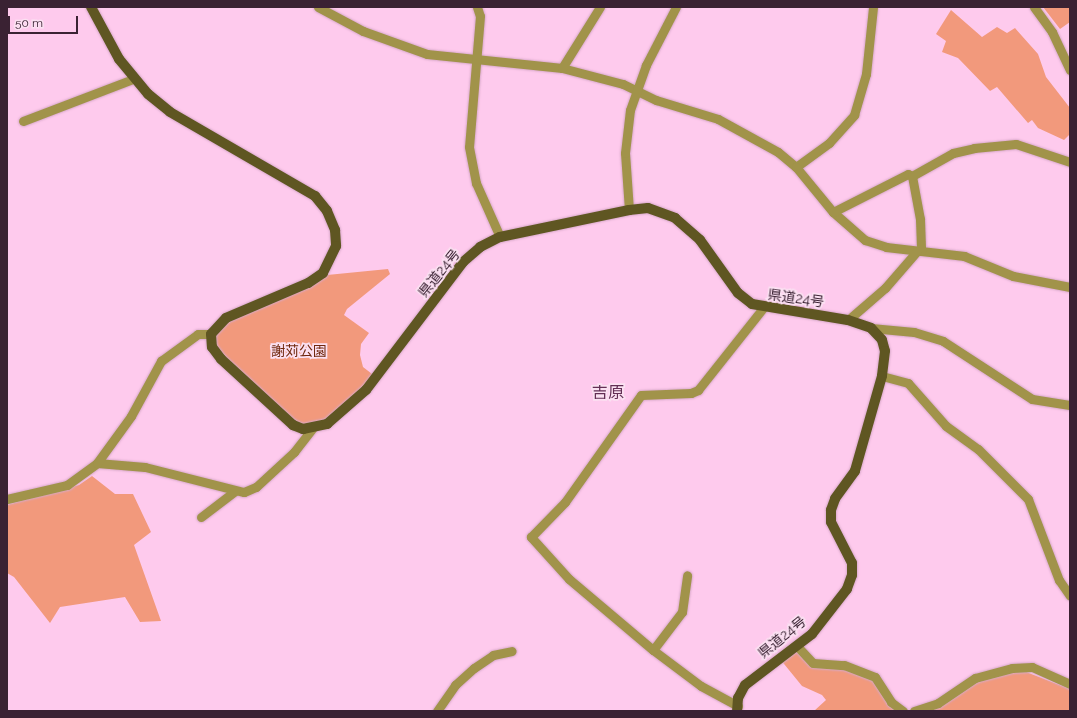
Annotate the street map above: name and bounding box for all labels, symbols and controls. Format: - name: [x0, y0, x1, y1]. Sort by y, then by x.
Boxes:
- scale bar: [10, 8, 80, 34]
- text: 50 m: [15, 16, 43, 30]
- street label: 県道24号: [415, 246, 463, 300]
- street label: 県道24号: [767, 286, 825, 310]
- park label: 謝苅公園: [271, 343, 327, 359]
- district label: 吉原: [592, 383, 624, 403]
- street label: 県道24号: [755, 613, 809, 661]

